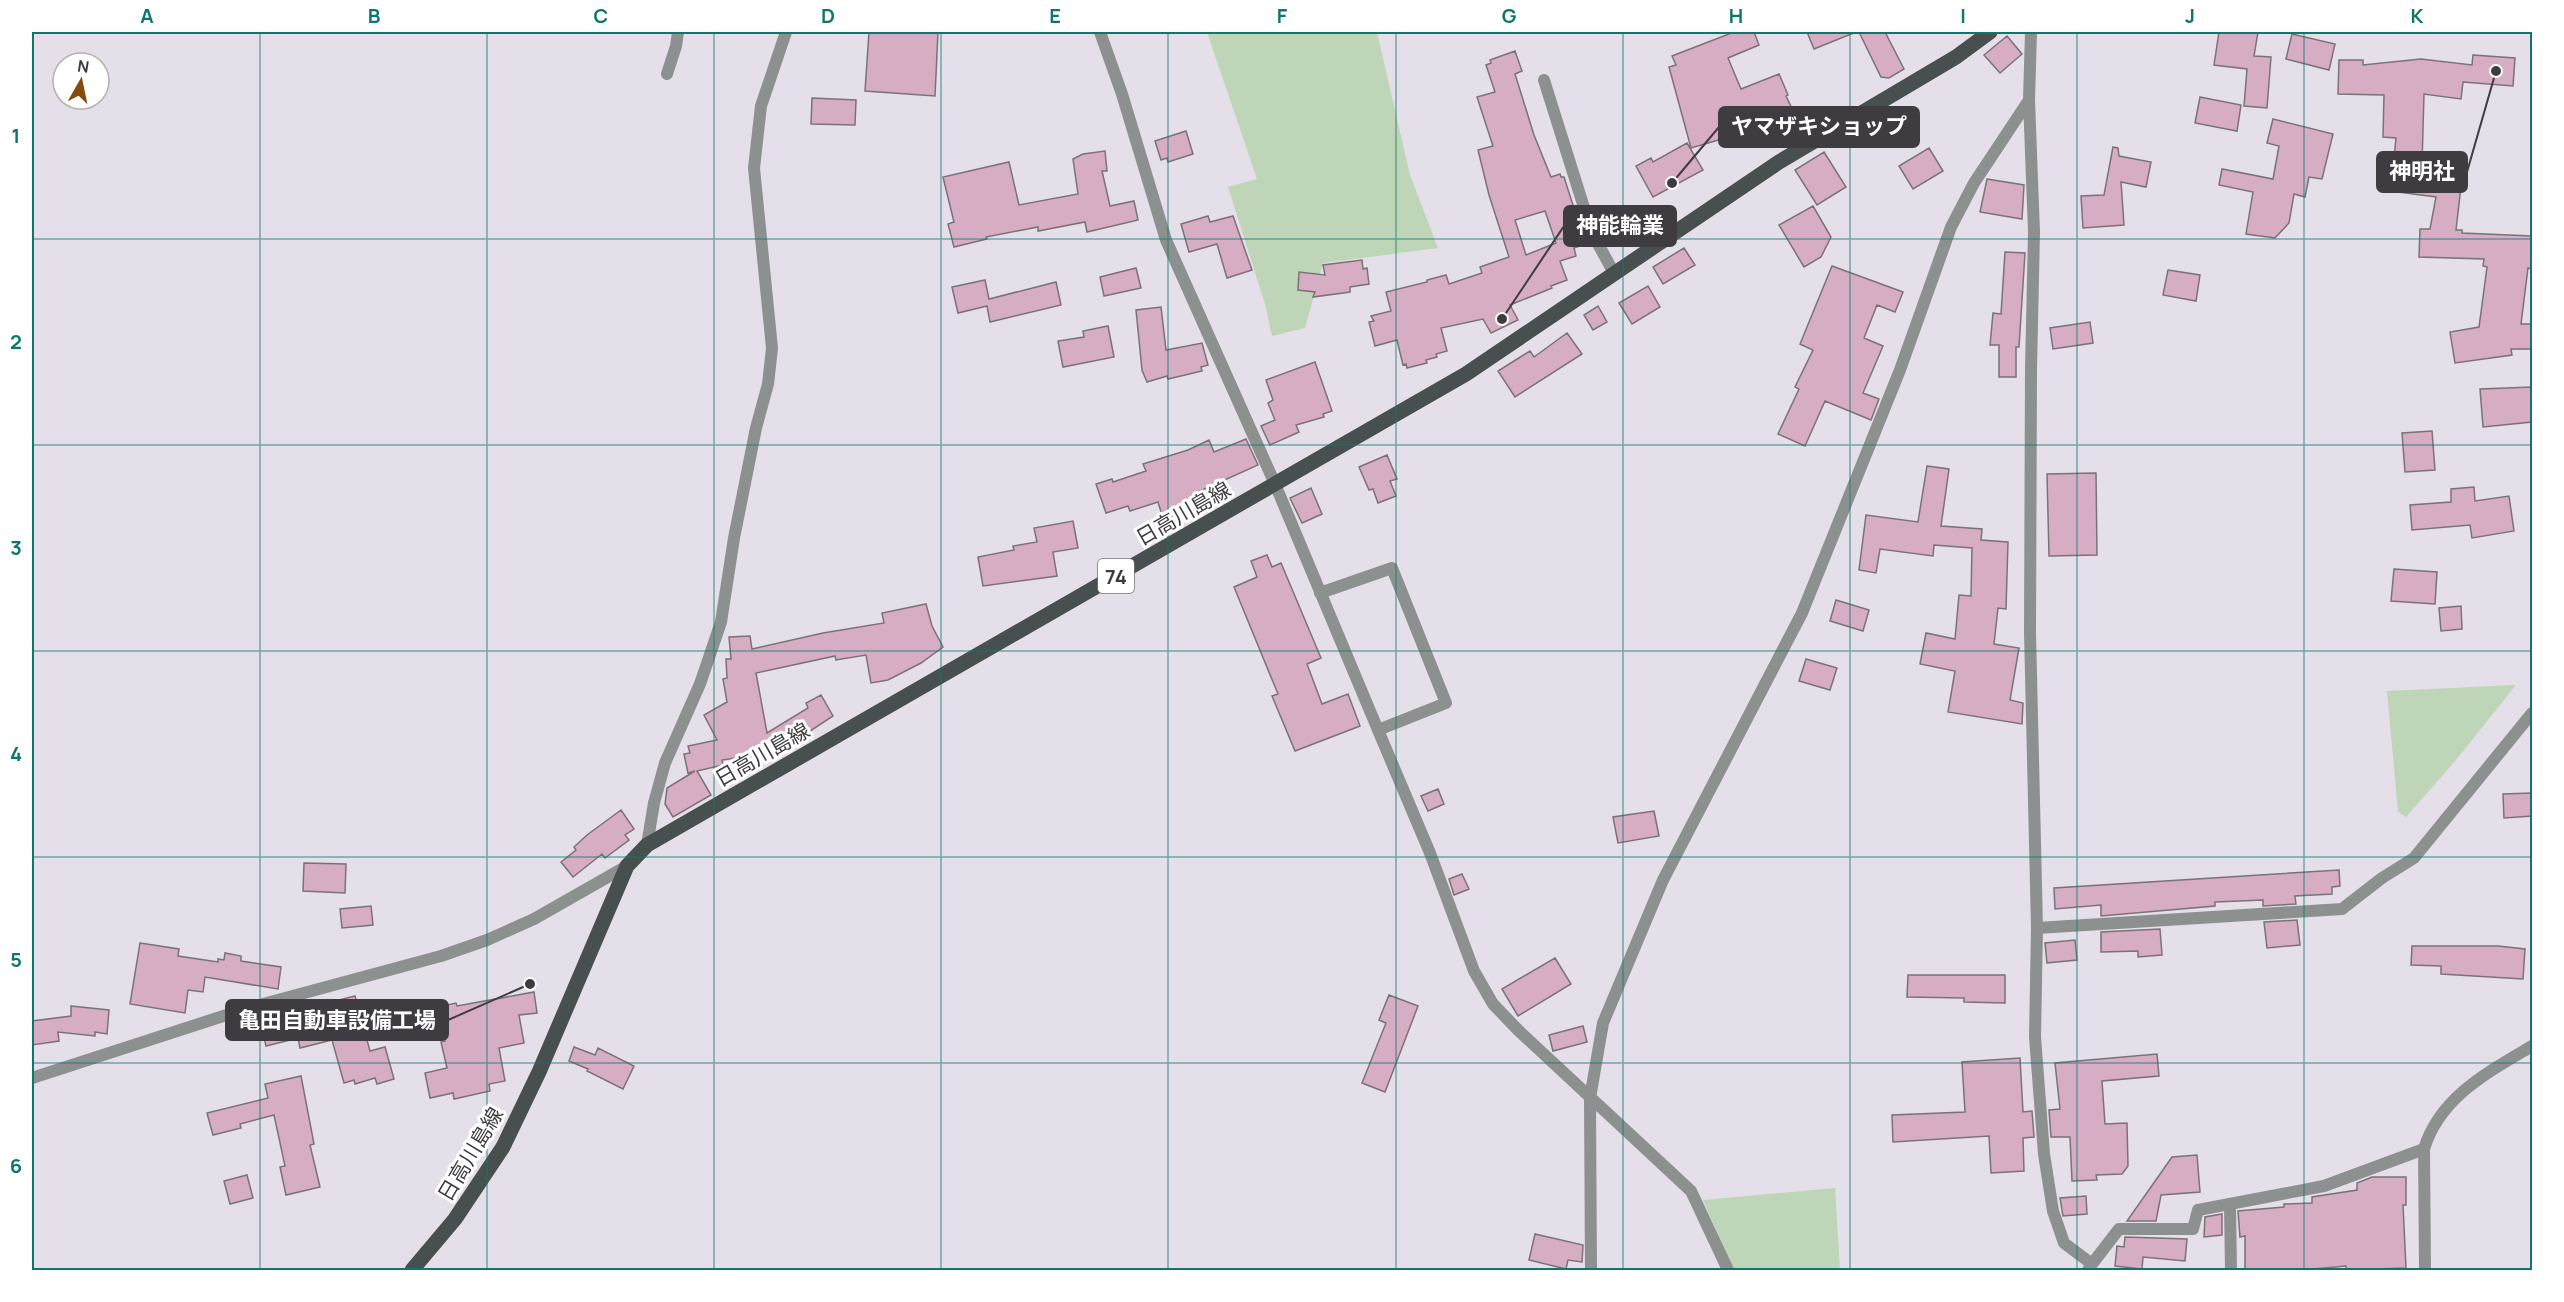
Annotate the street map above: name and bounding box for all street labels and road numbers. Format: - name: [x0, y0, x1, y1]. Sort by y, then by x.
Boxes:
- street label: 日高川島線: [1131, 475, 1235, 551]
- road number: 74: [1098, 559, 1134, 593]
- street label: 日高川島線: [710, 716, 814, 792]
- street label: 日高川島線: [431, 1102, 509, 1206]

